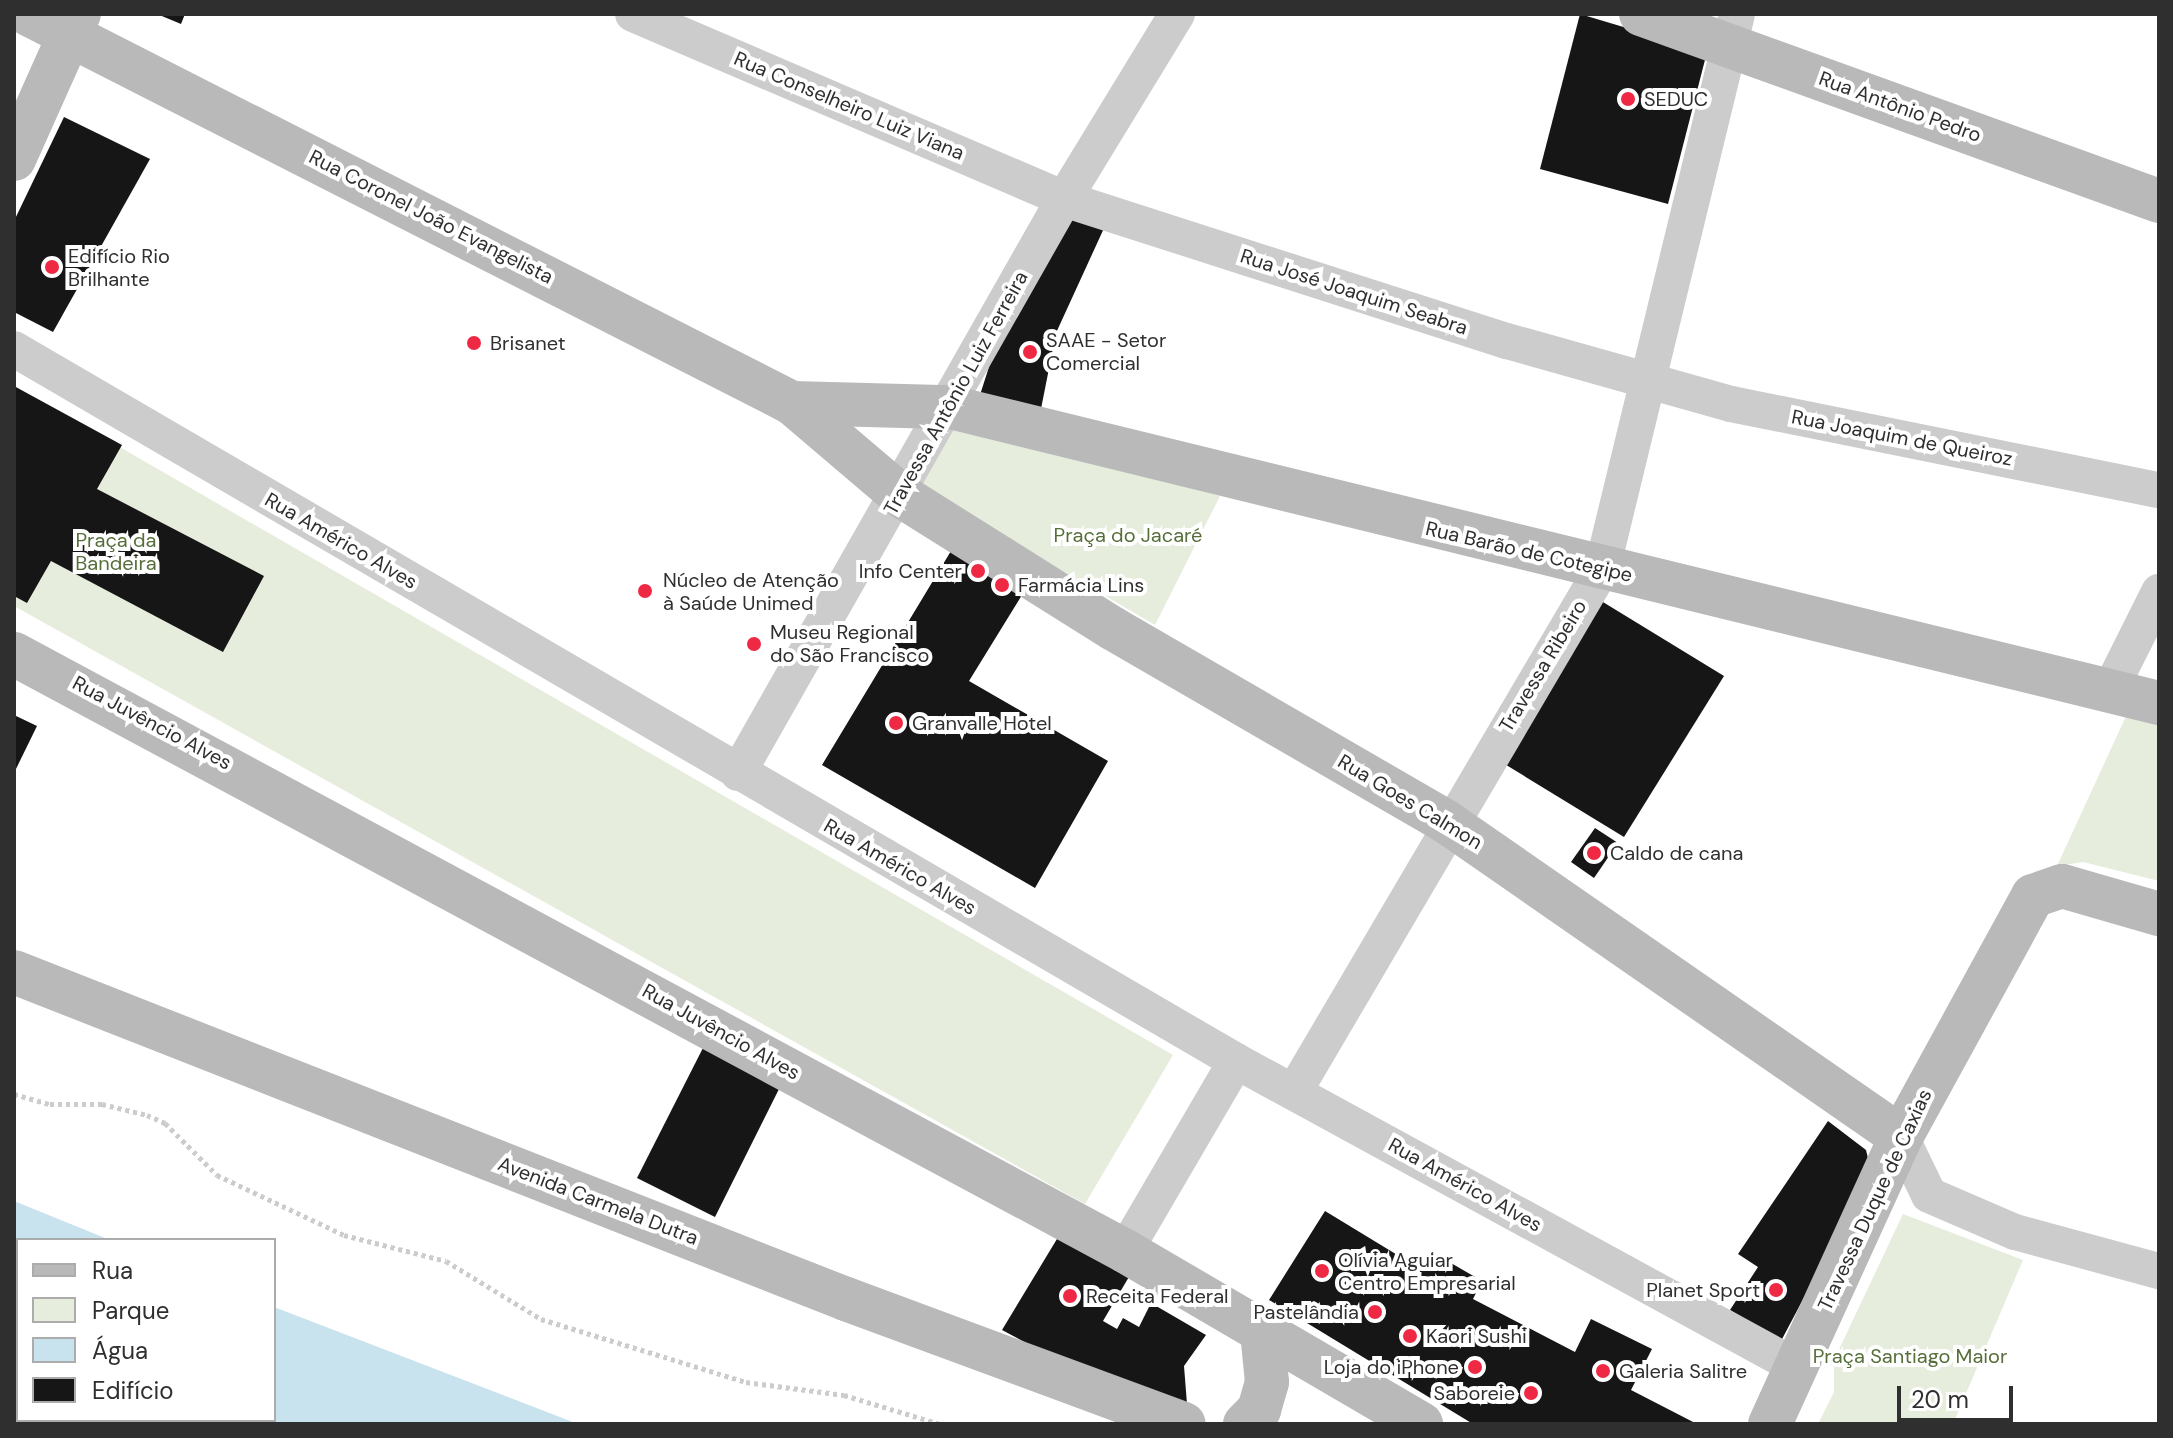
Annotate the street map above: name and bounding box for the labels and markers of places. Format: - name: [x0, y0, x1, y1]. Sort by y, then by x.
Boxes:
- place label: SEDUC: [1644, 87, 1708, 111]
- marker: SEDUC: [1619, 90, 1637, 108]
- place label: Edifício Rio Brilhante: [68, 244, 170, 291]
- marker: Edifício Rio Brilhante: [43, 258, 61, 276]
- place label: SAAE - Setor Comercial: [1046, 328, 1166, 375]
- place label: Brisanet: [490, 331, 566, 355]
- marker: Brisanet: [465, 334, 483, 352]
- marker: SAAE - Setor Comercial: [1021, 343, 1039, 361]
- place label: Info Center: [859, 559, 962, 583]
- marker: Info Center: [969, 562, 987, 580]
- place label: Núcleo de Atenção à Saúde Unimed: [663, 568, 839, 615]
- place label: Farmácia Lins: [1018, 573, 1144, 597]
- marker: Farmácia Lins: [993, 576, 1011, 594]
- marker: Núcleo de Atenção à Saúde Unimed: [634, 580, 656, 602]
- place label: Museu Regional do São Francisco: [770, 620, 929, 667]
- marker: Museu Regional do São Francisco: [745, 635, 763, 653]
- place label: Granvalle Hotel: [912, 711, 1052, 735]
- marker: Granvalle Hotel: [887, 714, 905, 732]
- place label: Caldo de cana: [1610, 841, 1743, 865]
- marker: Caldo de cana: [1585, 844, 1603, 862]
- place label: Olívia Aguiar Centro Empresarial: [1338, 1248, 1516, 1295]
- marker: Olívia Aguiar Centro Empresarial: [1313, 1262, 1331, 1280]
- place label: Planet Sport: [1646, 1278, 1760, 1302]
- marker: Planet Sport: [1767, 1281, 1785, 1299]
- place label: Receita Federal: [1086, 1284, 1229, 1308]
- marker: Receita Federal: [1061, 1287, 1079, 1305]
- place label: Pastelândia: [1253, 1300, 1359, 1324]
- marker: Pastelândia: [1366, 1303, 1384, 1321]
- place label: Kaori Sushi: [1426, 1324, 1527, 1348]
- marker: Kaori Sushi: [1401, 1327, 1419, 1345]
- place label: Loja do iPhone: [1324, 1355, 1459, 1379]
- marker: Loja do iPhone: [1466, 1358, 1484, 1376]
- place label: Galeria Salitre: [1619, 1359, 1747, 1383]
- marker: Galeria Salitre: [1594, 1362, 1612, 1380]
- place label: Saboreie: [1434, 1381, 1515, 1405]
- marker: Saboreie: [1522, 1384, 1540, 1402]

